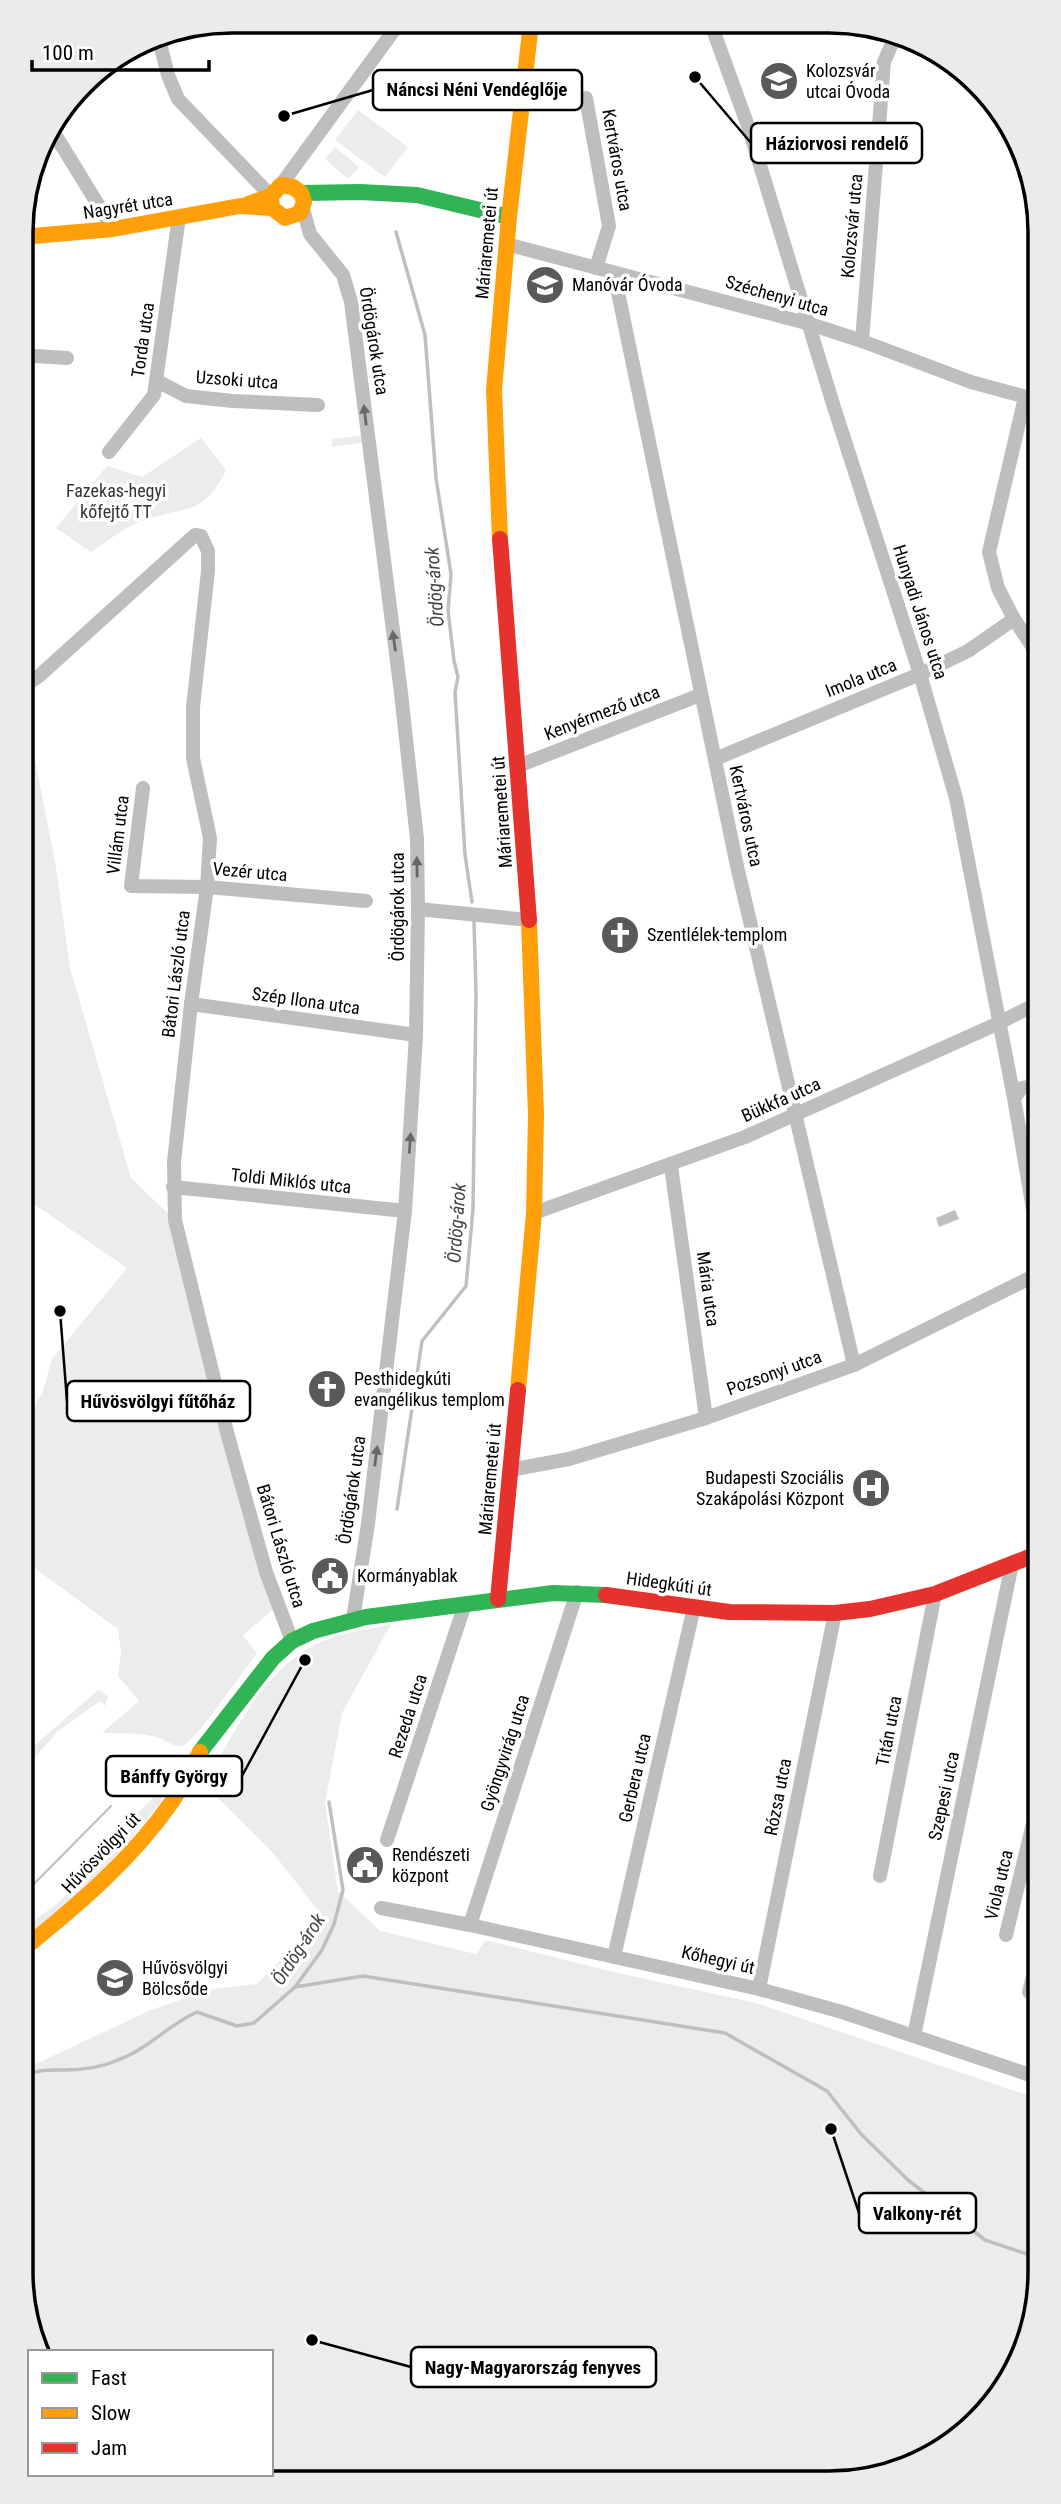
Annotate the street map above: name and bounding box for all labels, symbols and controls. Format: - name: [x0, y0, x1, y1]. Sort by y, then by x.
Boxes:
- scale bar: [32, 28, 208, 72]
- text: 100 m: [42, 41, 94, 65]
- school or university icon: Kolozsvár utcai Óvoda: [758, 60, 800, 102]
- place label: Kolozsvár utcai Óvoda: [806, 60, 890, 102]
- callout: Náncsi Néni Vendéglője: [373, 70, 582, 110]
- text: Náncsi Néni Vendéglője: [387, 78, 567, 101]
- street label: Kertváros utca: [598, 107, 637, 213]
- callout: Háziorvosi rendelő: [751, 123, 922, 163]
- text: Háziorvosi rendelő: [766, 132, 908, 155]
- street label: Kolozsvár utca: [836, 173, 867, 279]
- street label: Máriaremetei út: [471, 186, 502, 300]
- street label: Nagyrét utca: [82, 188, 174, 223]
- school or university icon: Manóvár Óvoda: [524, 264, 566, 306]
- street label: Széchenyi utca: [723, 271, 831, 320]
- place label: Manóvár Óvoda: [572, 274, 683, 295]
- street label: Ördögárok utca: [356, 285, 393, 396]
- street label: Torda utca: [127, 301, 158, 379]
- street label: Uzsoki utca: [195, 366, 279, 393]
- one-way arrow: [360, 404, 371, 426]
- park label: Fazekas-hegyi kőfejtő TT: [66, 480, 166, 522]
- street label: Hunyadi János utca: [889, 542, 952, 682]
- water label: Ördög-árok: [420, 545, 449, 628]
- one-way arrow: [388, 630, 399, 652]
- street label: Imola utca: [822, 654, 899, 701]
- street label: Kenyérmező utca: [541, 681, 663, 744]
- street label: Máriaremetei út: [487, 755, 516, 869]
- street label: Kertváros utca: [725, 763, 767, 869]
- street label: Villám utca: [102, 794, 133, 876]
- street label: Ördögárok utca: [387, 852, 408, 962]
- one-way arrow: [411, 856, 423, 878]
- street label: Vezér utca: [212, 858, 288, 885]
- street label: Bátori László utca: [157, 909, 194, 1039]
- church icon: Szentlélek-templom: [599, 914, 641, 956]
- place label: Szentlélek-templom: [647, 924, 787, 945]
- street label: Szép Ilona utca: [251, 983, 361, 1018]
- street label: Bükkfa utca: [738, 1073, 824, 1126]
- one-way arrow: [404, 1132, 415, 1154]
- street label: Toldi Miklós utca: [230, 1164, 352, 1197]
- water label: Ördög-árok: [442, 1181, 471, 1264]
- street label: Mária utca: [693, 1250, 724, 1328]
- street label: Pozsonyi utca: [724, 1346, 824, 1399]
- church icon: Pesthidegkúti evangélikus templom: [306, 1368, 348, 1410]
- place label: Pesthidegkúti evangélikus templom: [354, 1368, 505, 1410]
- callout: Hűvösvölgyi fűtőház: [67, 1381, 250, 1421]
- text: Hűvösvölgyi fűtőház: [81, 1390, 235, 1413]
- street label: Máriaremetei út: [474, 1422, 505, 1536]
- street label: Ördögárok utca: [334, 1434, 369, 1545]
- one-way arrow: [371, 1445, 382, 1467]
- place label: Budapesti Szociális Szakápolási Központ: [696, 1467, 844, 1509]
- hospital icon: Budapesti Szociális Szakápolási Központ: [850, 1467, 892, 1509]
- street label: Bátori László utca: [253, 1482, 310, 1610]
- public building icon: Kormányablak: [309, 1555, 351, 1597]
- place label: Kormányablak: [357, 1565, 458, 1586]
- street label: Hidegkúti út: [625, 1567, 713, 1600]
- street label: Rezeda utca: [384, 1671, 431, 1760]
- street label: Gyöngyvirág utca: [476, 1692, 533, 1814]
- street label: Titán utca: [871, 1694, 906, 1768]
- street label: Gerbera utca: [614, 1731, 655, 1824]
- street label: Szepesi utca: [924, 1750, 963, 1842]
- callout: Bánffy György: [106, 1756, 242, 1796]
- street label: Rózsa utca: [760, 1756, 795, 1837]
- text: Bánffy György: [120, 1765, 228, 1788]
- street label: Hűvösvölgyi út: [57, 1808, 144, 1897]
- public building icon: Rendészeti központ: [344, 1844, 386, 1886]
- place label: Rendészeti központ: [392, 1844, 470, 1886]
- street label: Viola utca: [980, 1848, 1017, 1922]
- water label: Ördög-árok: [267, 1909, 330, 1989]
- street label: Kőhegyi út: [679, 1941, 757, 1978]
- school or university icon: Hűvösvölgyi Bölcsőde: [94, 1957, 136, 1999]
- place label: Hűvösvölgyi Bölcsőde: [142, 1957, 228, 1999]
- callout: Valkony-rét: [859, 2193, 976, 2233]
- text: Valkony-rét: [873, 2202, 961, 2225]
- callout: Nagy-Magyarország fenyves: [411, 2347, 656, 2387]
- legend: [28, 2350, 273, 2476]
- text: Nagy-Magyarország fenyves: [425, 2356, 641, 2379]
- text: Fast: [91, 2366, 127, 2390]
- text: Slow: [91, 2401, 131, 2425]
- text: Jam: [91, 2436, 127, 2460]

